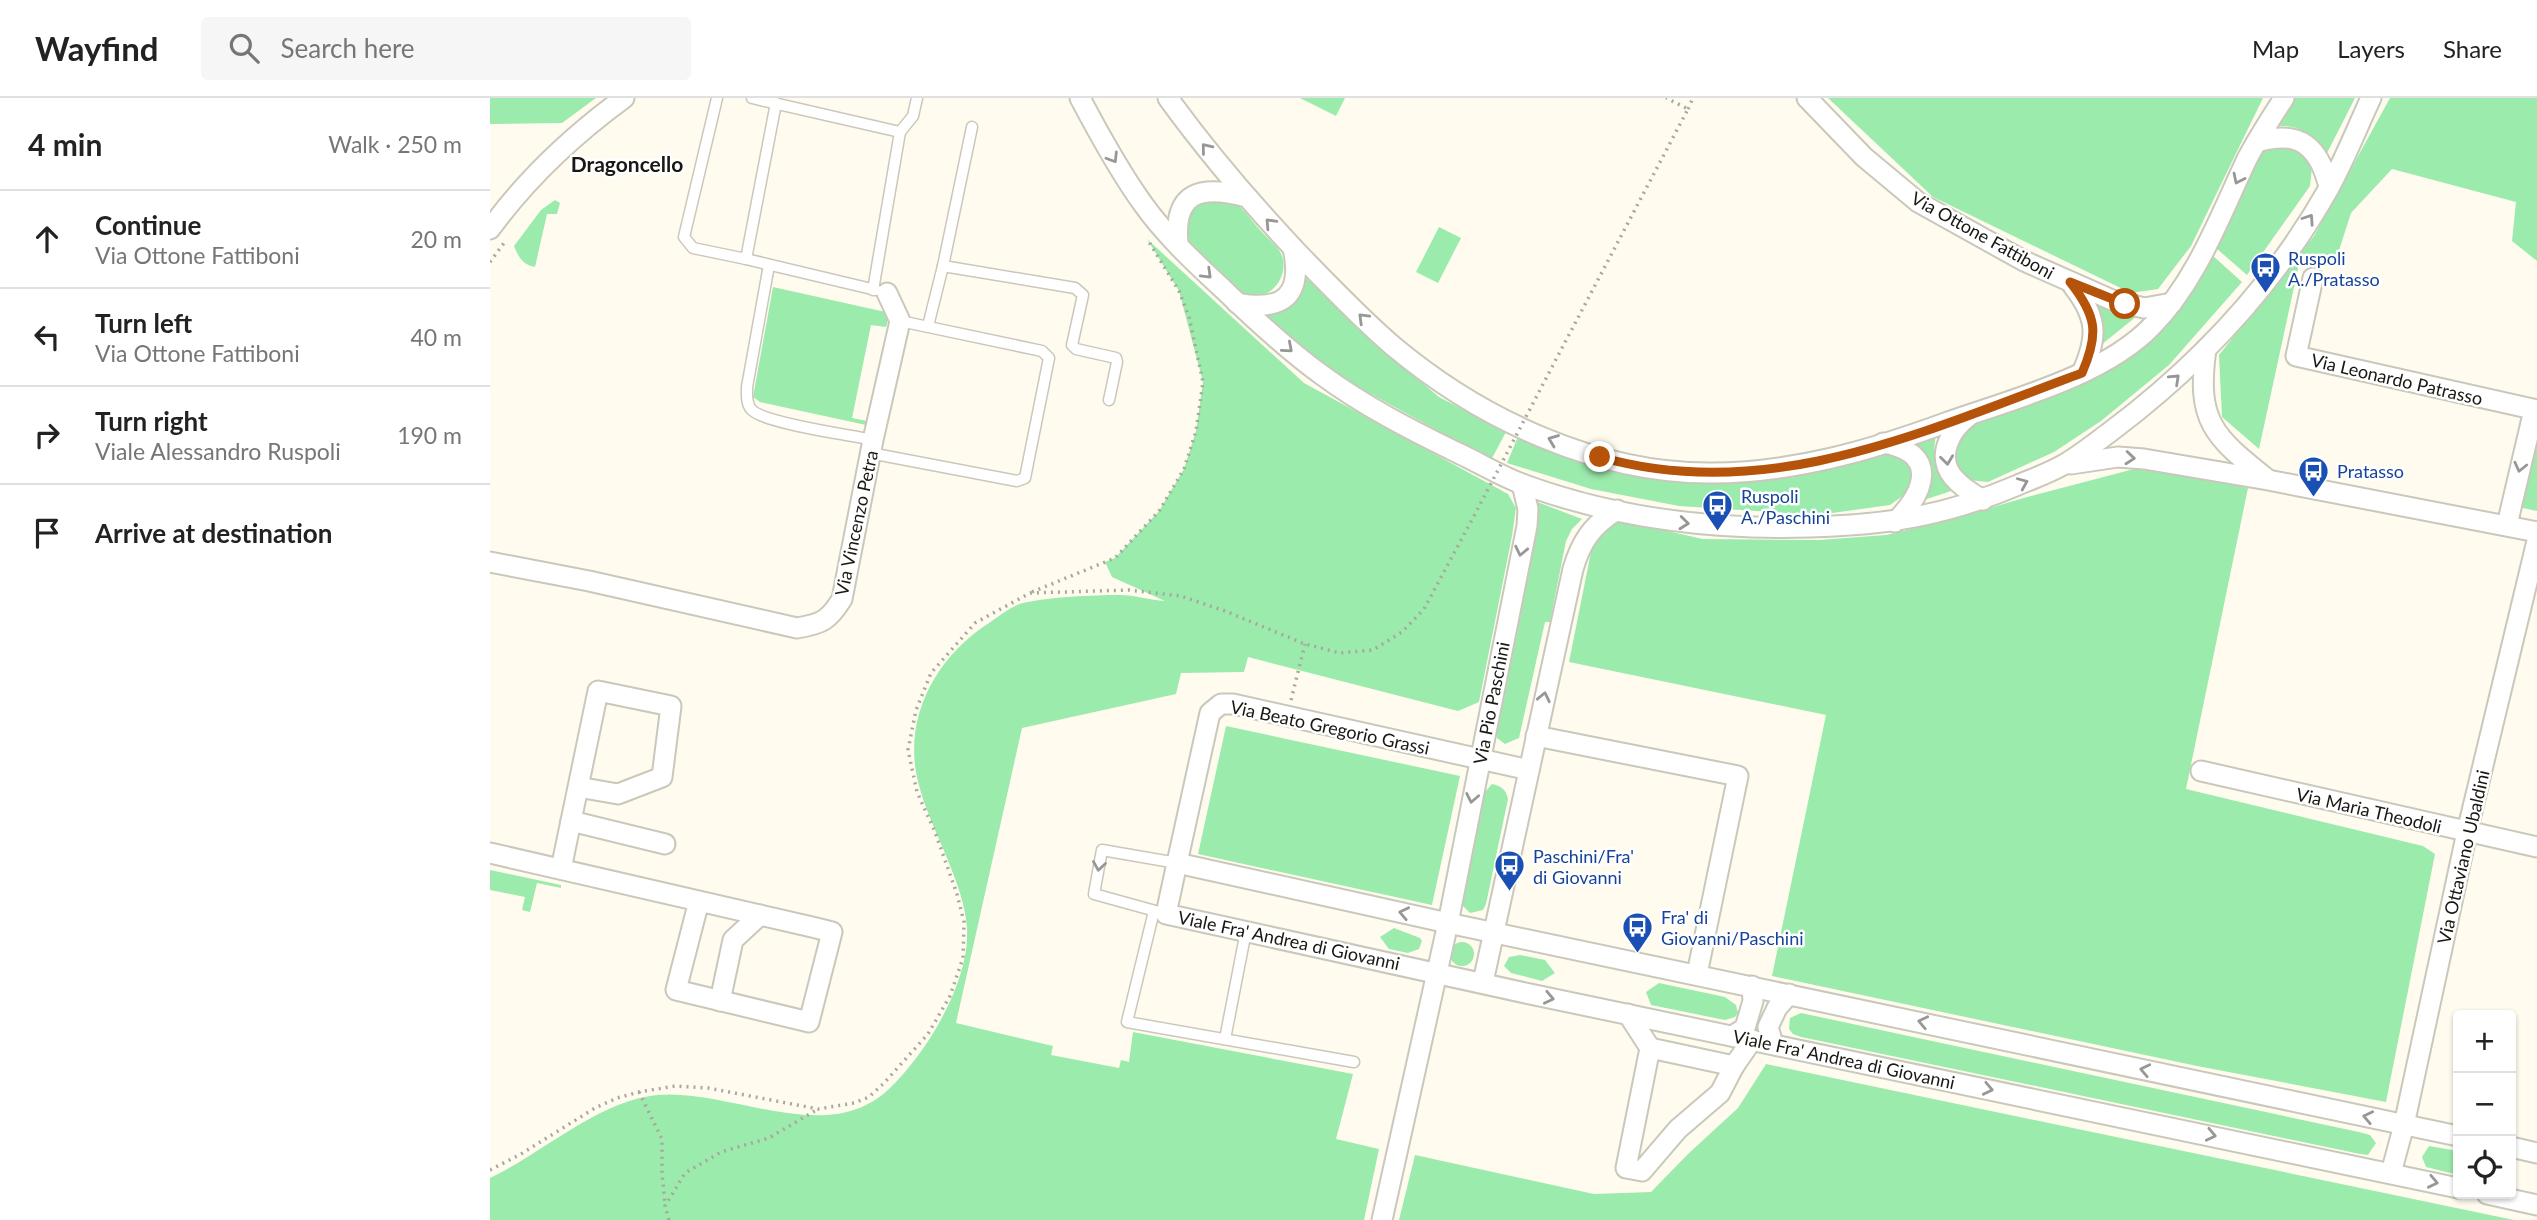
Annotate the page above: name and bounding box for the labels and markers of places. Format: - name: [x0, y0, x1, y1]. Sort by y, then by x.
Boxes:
- place label: Ruspoli A./Pratasso: [2288, 247, 2380, 290]
- bus stop icon: Ruspoli A./Pratasso: [2248, 251, 2282, 295]
- bus stop icon: Pratasso: [2297, 454, 2331, 498]
- place label: Pratasso: [2337, 460, 2404, 482]
- place label: Ruspoli A./Paschini: [1741, 485, 1830, 528]
- bus stop icon: Ruspoli A./Paschini: [1701, 489, 1735, 533]
- place label: Paschini/Fra' di Giovanni: [1533, 845, 1634, 888]
- bus stop icon: Paschini/Fra' di Giovanni: [1493, 849, 1527, 893]
- place label: Fra' di Giovanni/Paschini: [1661, 906, 1804, 949]
- bus stop icon: Fra' di Giovanni/Paschini: [1621, 910, 1655, 954]

